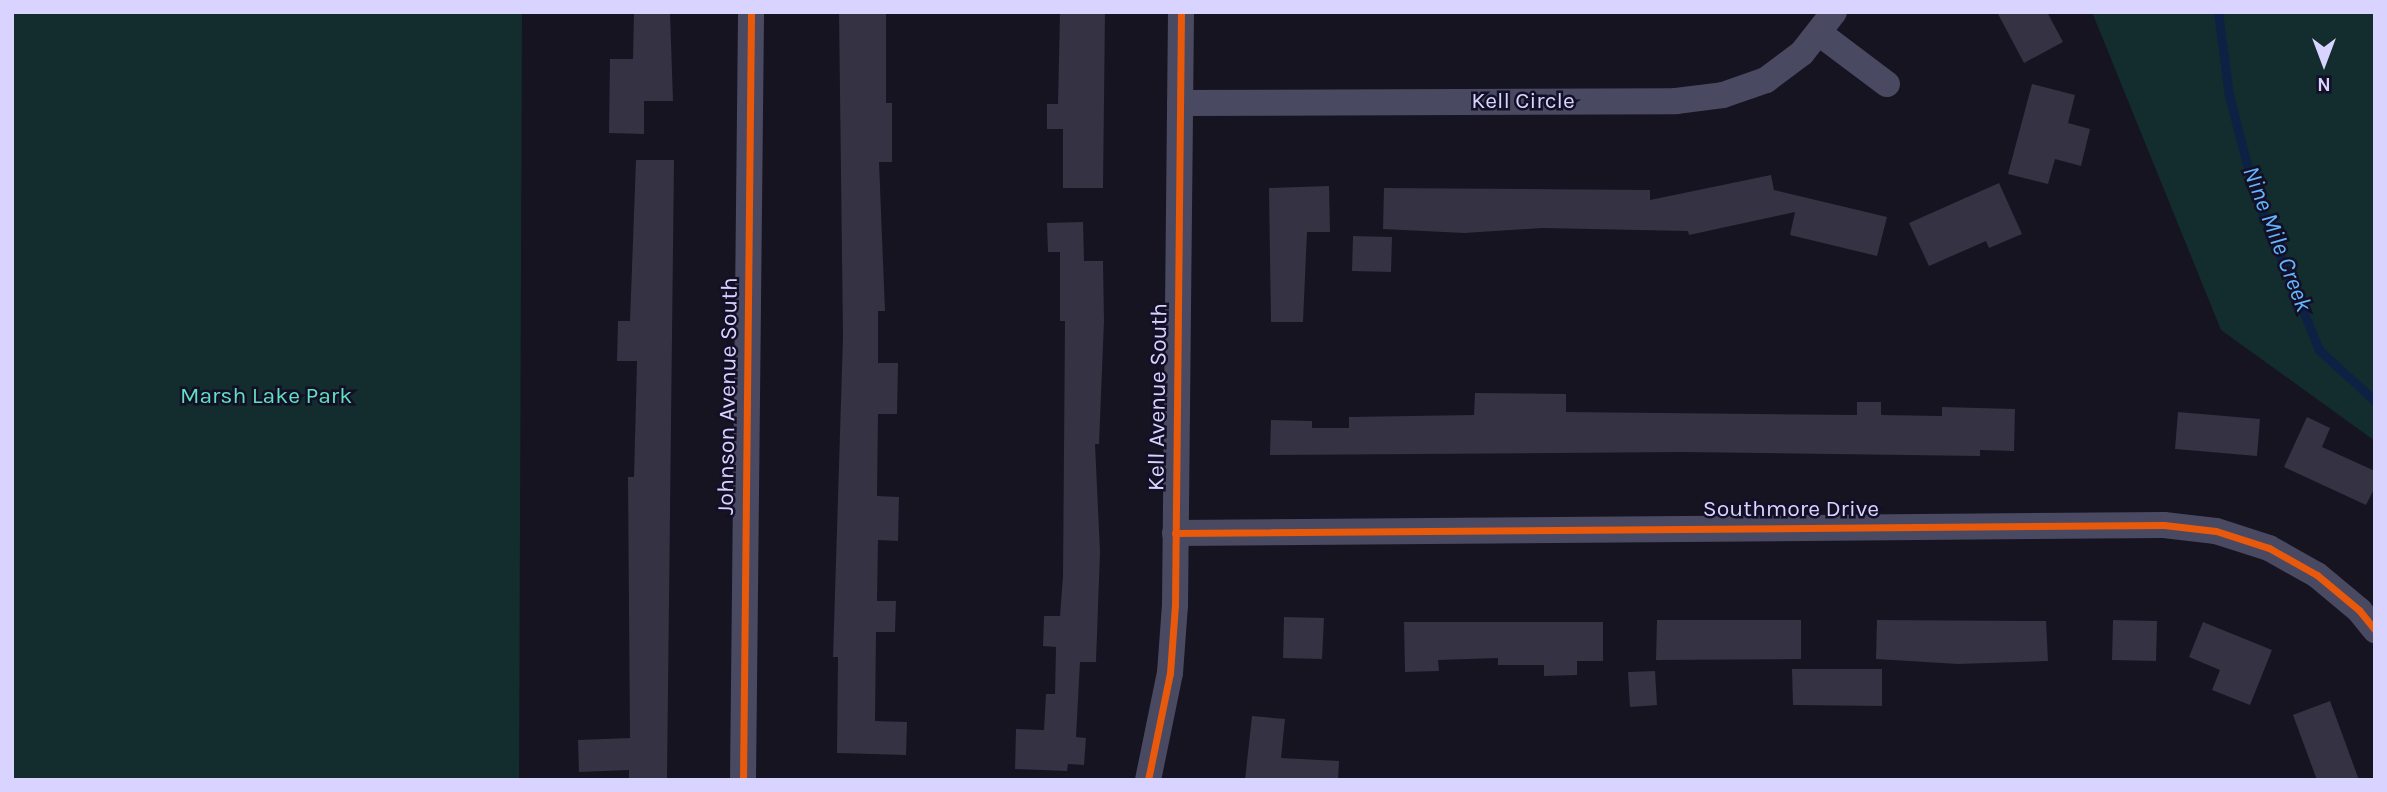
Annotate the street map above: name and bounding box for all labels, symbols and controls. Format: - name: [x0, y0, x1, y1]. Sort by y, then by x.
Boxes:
- north arrow: [2289, 28, 2359, 98]
- text: N: [2317, 73, 2331, 95]
- street label: Kell Circle: [1471, 87, 1575, 115]
- water label: Nine Mile Creek: [2236, 162, 2318, 316]
- street label: Johnson Avenue South: [712, 277, 744, 515]
- street label: Kell Avenue South: [1143, 303, 1173, 491]
- park label: Marsh Lake Park: [180, 382, 352, 410]
- street label: Southmore Drive: [1703, 495, 1879, 523]

